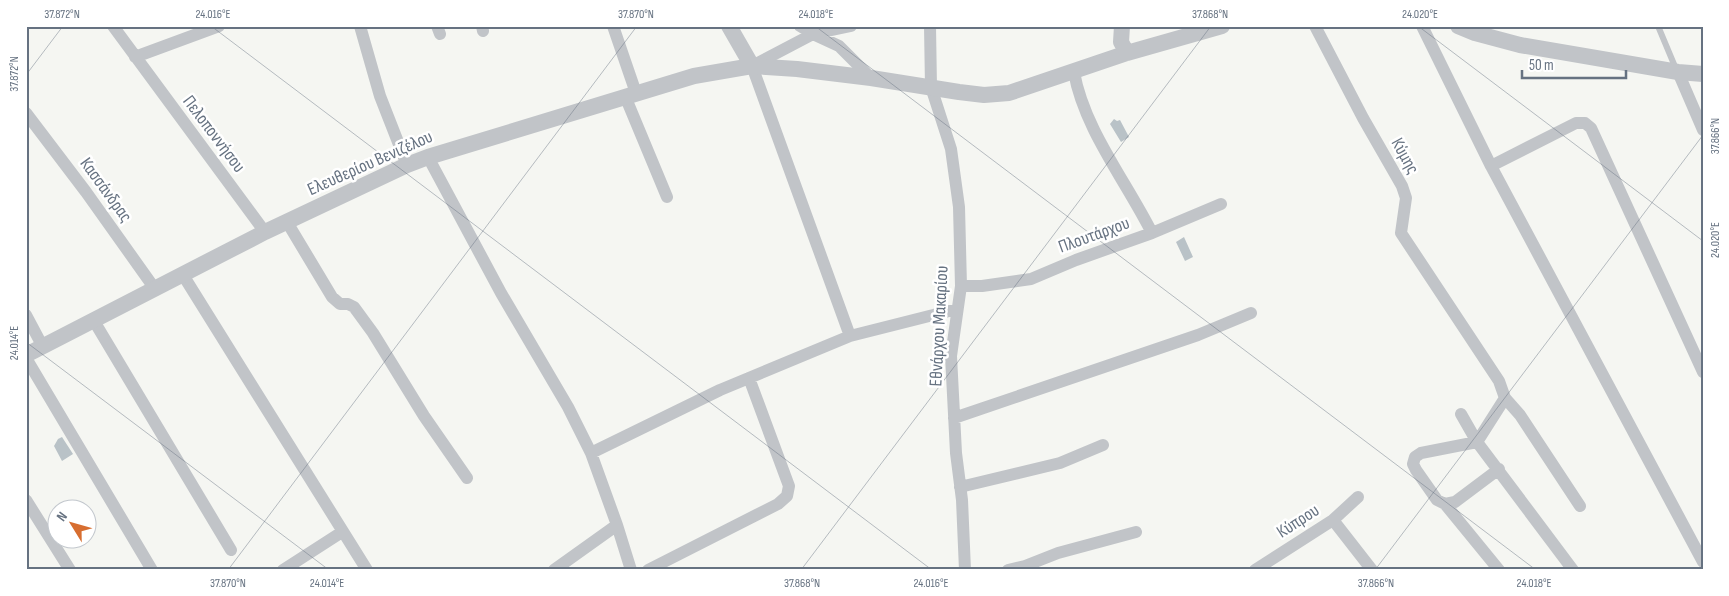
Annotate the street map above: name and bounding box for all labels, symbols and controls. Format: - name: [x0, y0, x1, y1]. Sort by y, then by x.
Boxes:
- text: 37.872°N: [44, 7, 80, 22]
- text: 24.016°E: [195, 7, 231, 22]
- text: 37.870°N: [618, 7, 654, 22]
- text: 24.018°E: [799, 7, 834, 22]
- text: 37.868°N: [1192, 7, 1228, 22]
- text: 24.020°E: [1402, 7, 1438, 22]
- scale bar: [1522, 48, 1625, 80]
- text: 37.872°N: [7, 56, 22, 92]
- text: 50 m: [1529, 56, 1554, 75]
- street label: Πελοποννήσου: [178, 91, 250, 177]
- text: 37.866°N: [1708, 118, 1723, 154]
- street label: Ελευθερίου Βενιζέλου: [304, 126, 436, 200]
- street label: Κύμης: [1387, 134, 1423, 178]
- street label: Κασσάνδρας: [76, 154, 136, 226]
- street label: Πλουτάρχου: [1056, 212, 1132, 258]
- text: 24.020°E: [1708, 222, 1723, 258]
- street label: Εθνάρχου Μακαρίου: [925, 265, 953, 387]
- text: 24.014°E: [7, 326, 22, 360]
- north arrow: [48, 498, 98, 548]
- street label: Κύπρου: [1273, 500, 1323, 542]
- text: N: [53, 508, 71, 525]
- text: 37.870°N: [210, 576, 246, 591]
- text: 24.014°E: [310, 576, 344, 591]
- text: 37.868°N: [784, 576, 820, 591]
- text: 24.016°E: [913, 576, 949, 591]
- text: 37.866°N: [1358, 576, 1394, 591]
- text: 24.018°E: [1517, 576, 1552, 591]

